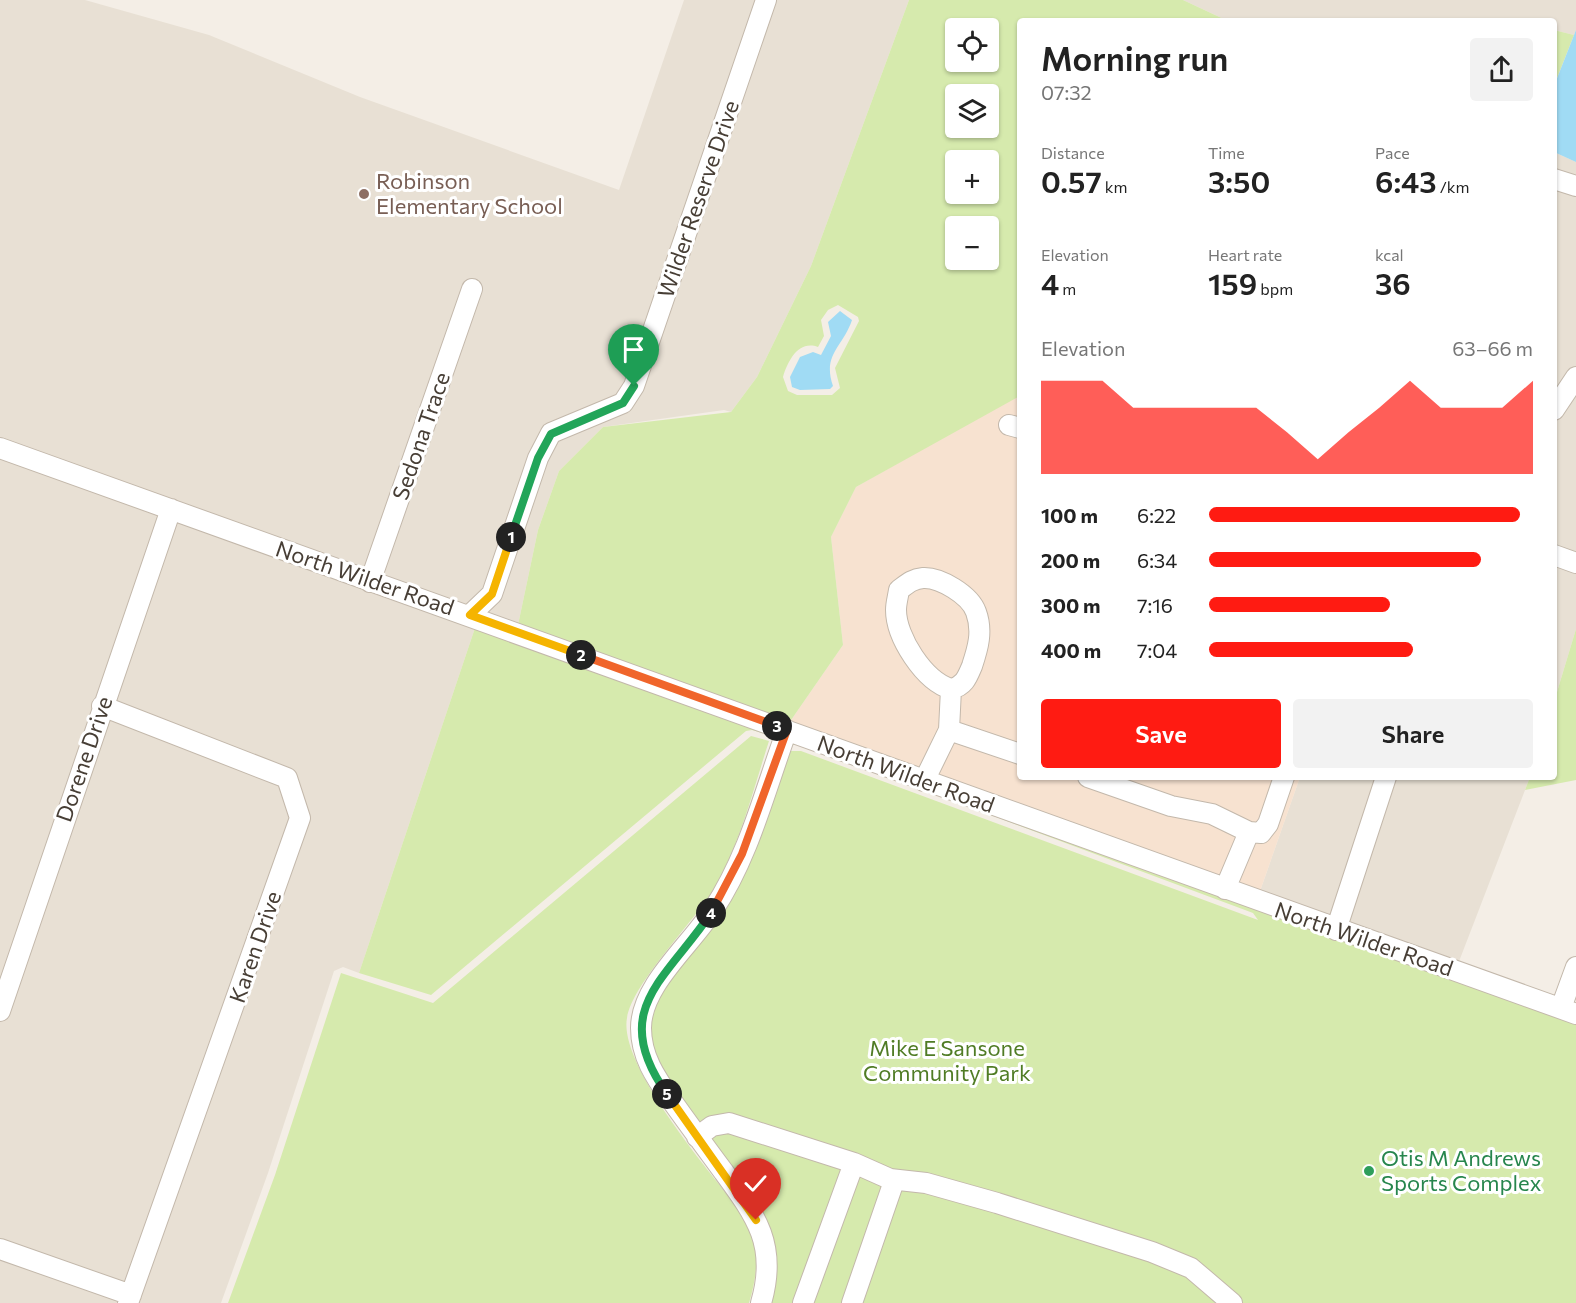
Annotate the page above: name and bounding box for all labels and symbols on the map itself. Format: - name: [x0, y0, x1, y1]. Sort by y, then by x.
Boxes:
- street label: Wilder Reserve Drive: [651, 97, 744, 301]
- place label: Robinson Elementary School: [376, 167, 563, 219]
- marker: Robinson Elementary School: [357, 187, 371, 201]
- pin: [608, 324, 659, 386]
- street label: Sedona Trace: [386, 368, 455, 503]
- pin: 1: [496, 522, 526, 552]
- street label: North Wilder Road: [272, 534, 458, 621]
- pin: 2: [566, 640, 596, 670]
- street label: Dorene Drive: [49, 693, 118, 825]
- pin: 3: [762, 711, 792, 741]
- street label: North Wilder Road: [814, 729, 999, 818]
- street label: Karen Drive: [223, 887, 286, 1006]
- street label: North Wilder Road: [1271, 895, 1457, 982]
- pin: 4: [696, 898, 726, 928]
- park label: Mike E Sansone Community Park: [863, 1034, 1031, 1086]
- pin: 5: [652, 1079, 682, 1109]
- place label: Otis M Andrews Sports Complex: [1381, 1144, 1542, 1196]
- pin: [730, 1158, 781, 1220]
- marker: Otis M Andrews Sports Complex: [1362, 1164, 1376, 1178]

